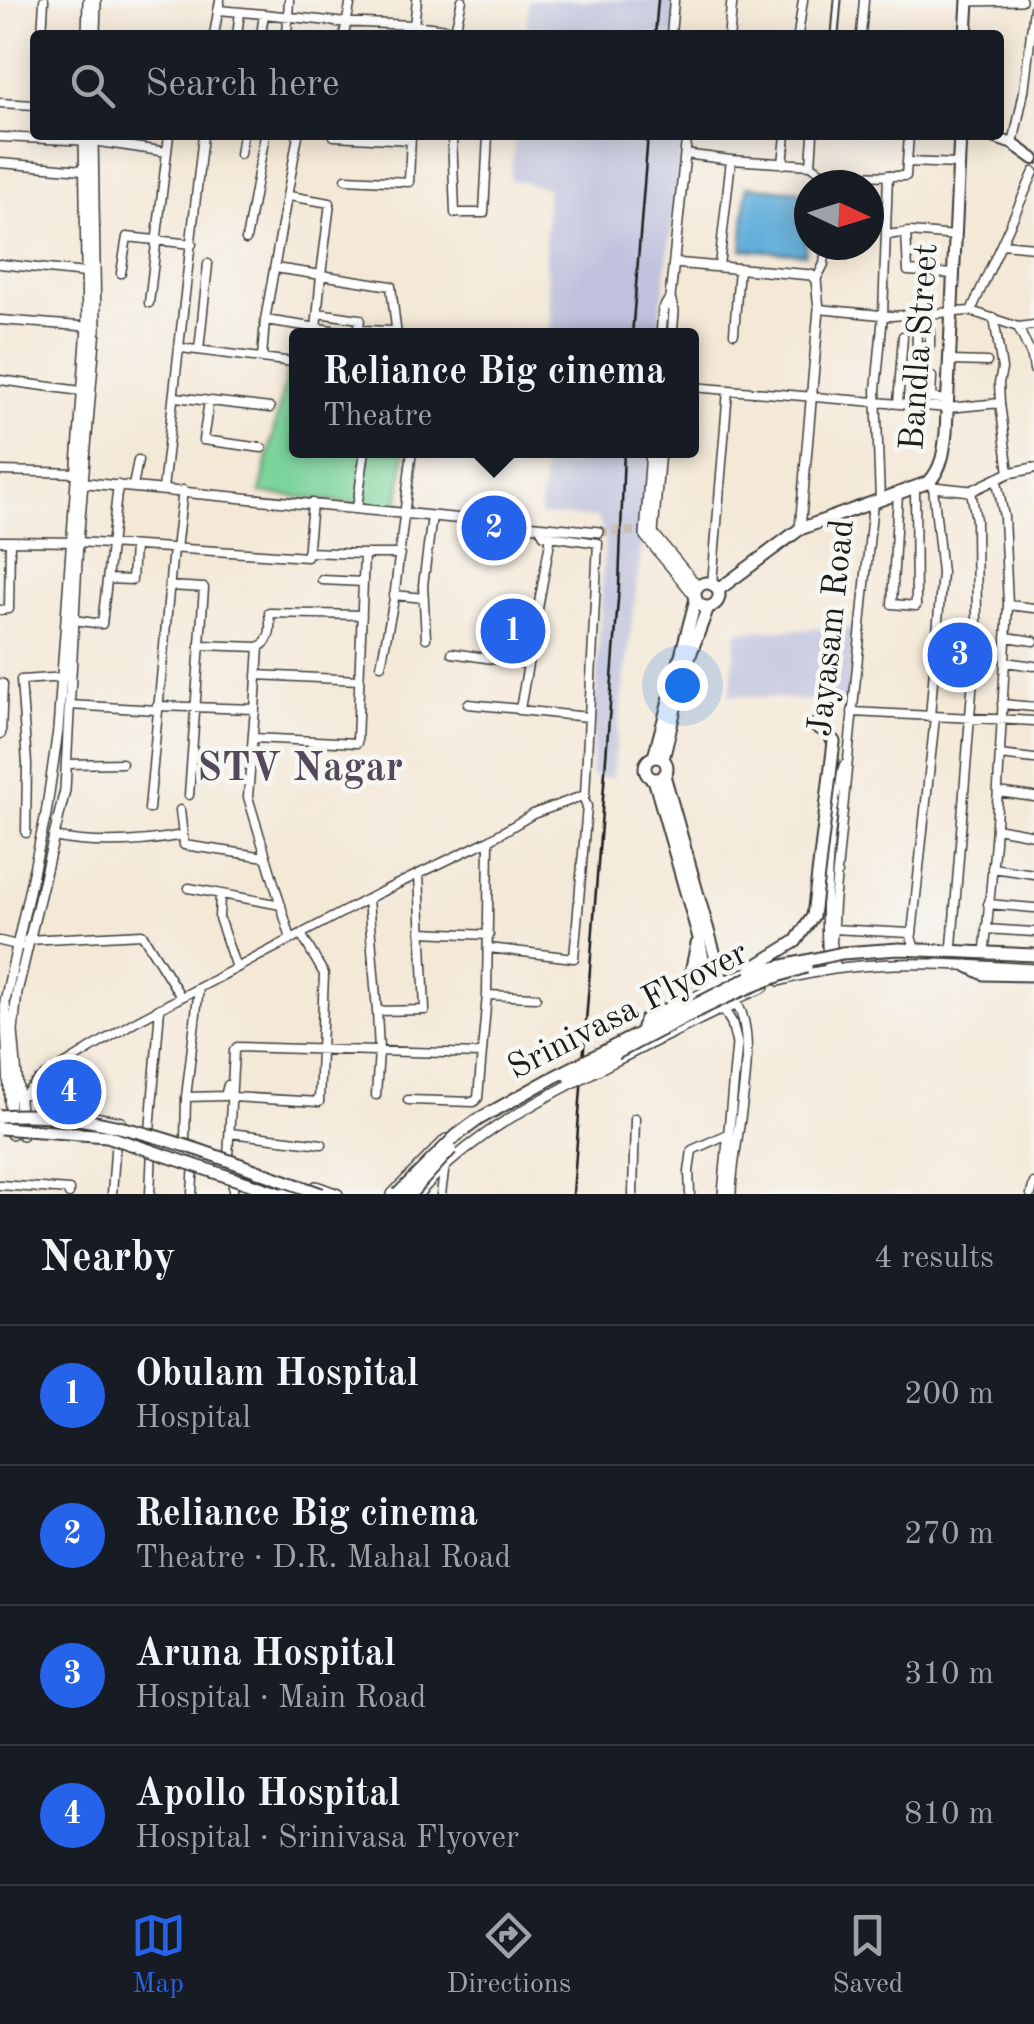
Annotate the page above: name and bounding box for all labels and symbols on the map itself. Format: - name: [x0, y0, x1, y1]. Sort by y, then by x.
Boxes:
- north arrow: [794, 170, 884, 260]
- street label: Bandla Street: [895, 242, 945, 452]
- pin: 2: [462, 490, 526, 566]
- street label: Jayasam Road: [803, 518, 861, 738]
- pin: 1: [480, 594, 546, 668]
- pin: 3: [928, 618, 992, 692]
- your location: [657, 660, 708, 711]
- district label: STV Nagar: [197, 750, 403, 790]
- street label: Srinivasa Flyover: [502, 935, 754, 1087]
- pin: 4: [36, 1054, 102, 1130]

